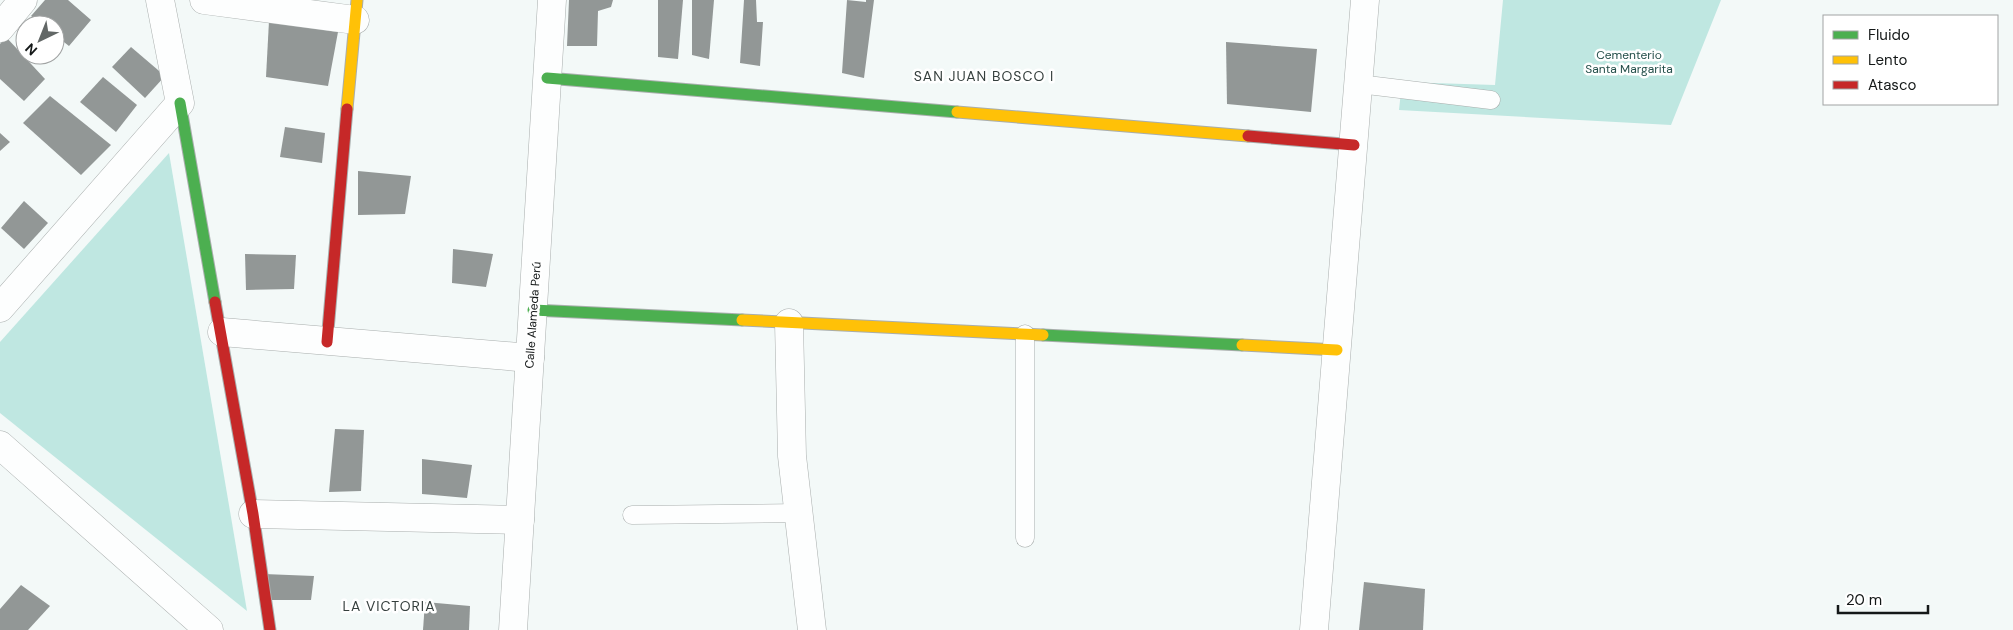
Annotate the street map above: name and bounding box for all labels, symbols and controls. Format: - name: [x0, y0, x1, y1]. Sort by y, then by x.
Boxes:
- north arrow: [15, 15, 65, 65]
- legend: [1823, 15, 1998, 105]
- text: Fluido: [1868, 25, 1910, 45]
- text: N: [21, 39, 41, 60]
- park label: Cementerio Santa Margarita: [1585, 47, 1673, 77]
- text: Lento: [1868, 50, 1907, 70]
- district label: SAN JUAN BOSCO I: [914, 67, 1054, 85]
- text: Atasco: [1868, 75, 1916, 95]
- street label: Calle Alameda Perú: [521, 261, 545, 369]
- scale bar: [1838, 582, 1928, 614]
- text: 20 m: [1846, 590, 1882, 610]
- district label: LA VICTORIA: [343, 597, 435, 615]

